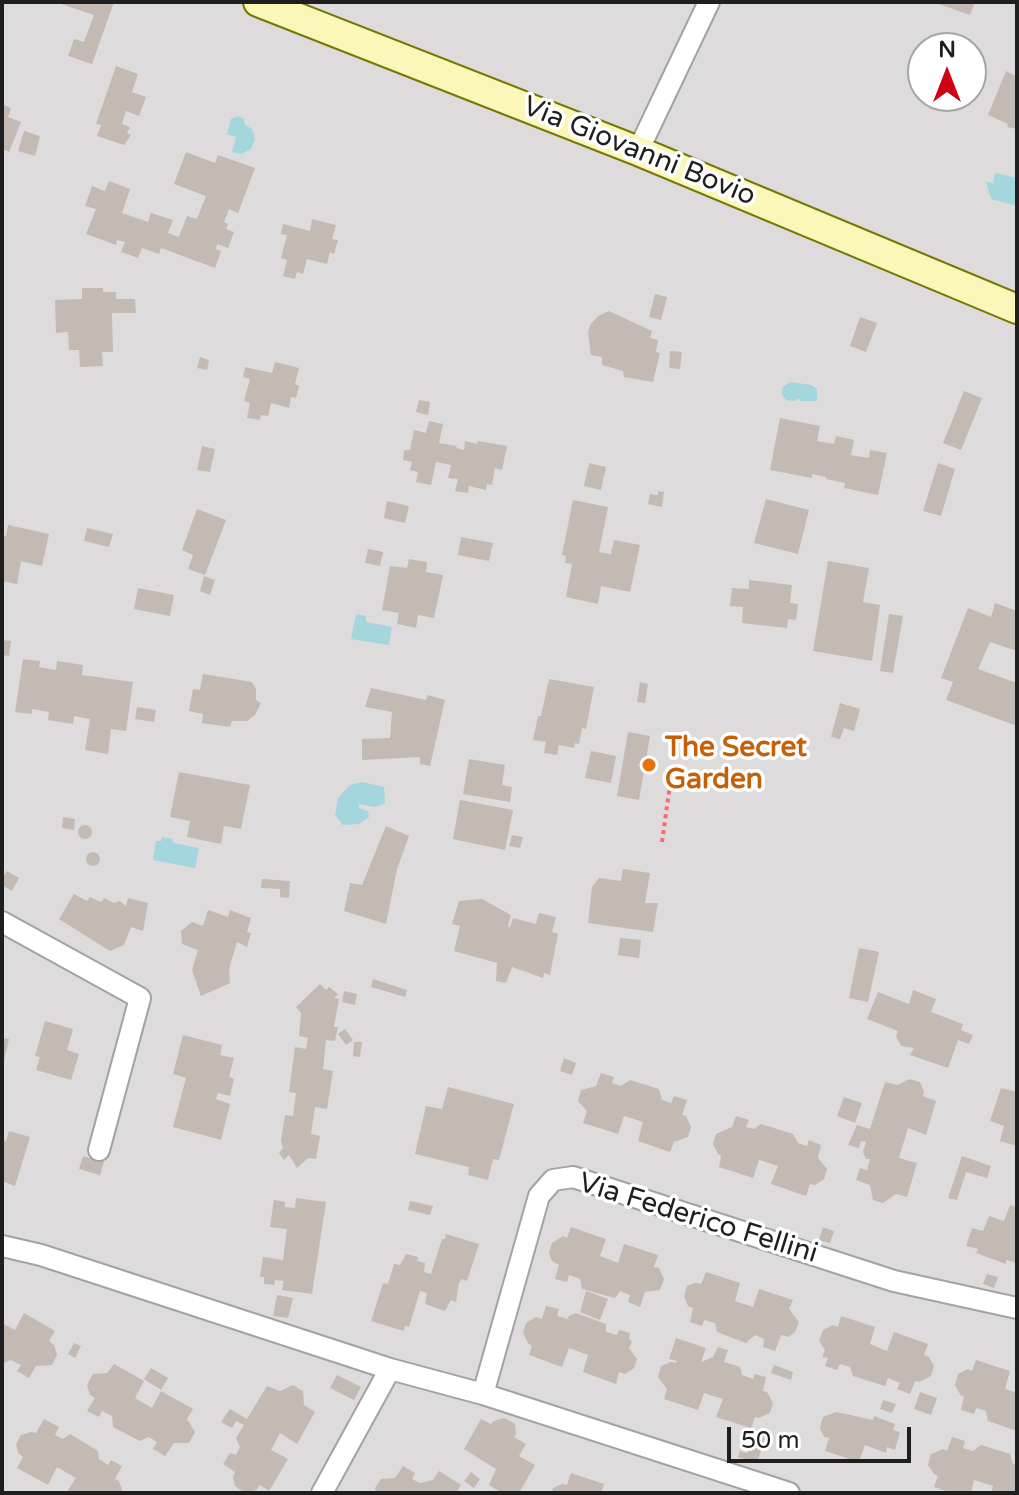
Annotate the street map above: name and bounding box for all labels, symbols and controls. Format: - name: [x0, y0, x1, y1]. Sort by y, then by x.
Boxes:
- north arrow: [907, 32, 987, 112]
- text: N: [938, 37, 956, 63]
- street label: Via Giovanni Bovio: [518, 90, 760, 214]
- place label: The Secret Garden: [665, 732, 807, 798]
- marker: The Secret Garden: [640, 756, 658, 774]
- street label: Via Federico Fellini: [575, 1167, 821, 1271]
- scale bar: [731, 1411, 915, 1461]
- text: 50 m: [741, 1426, 799, 1455]

